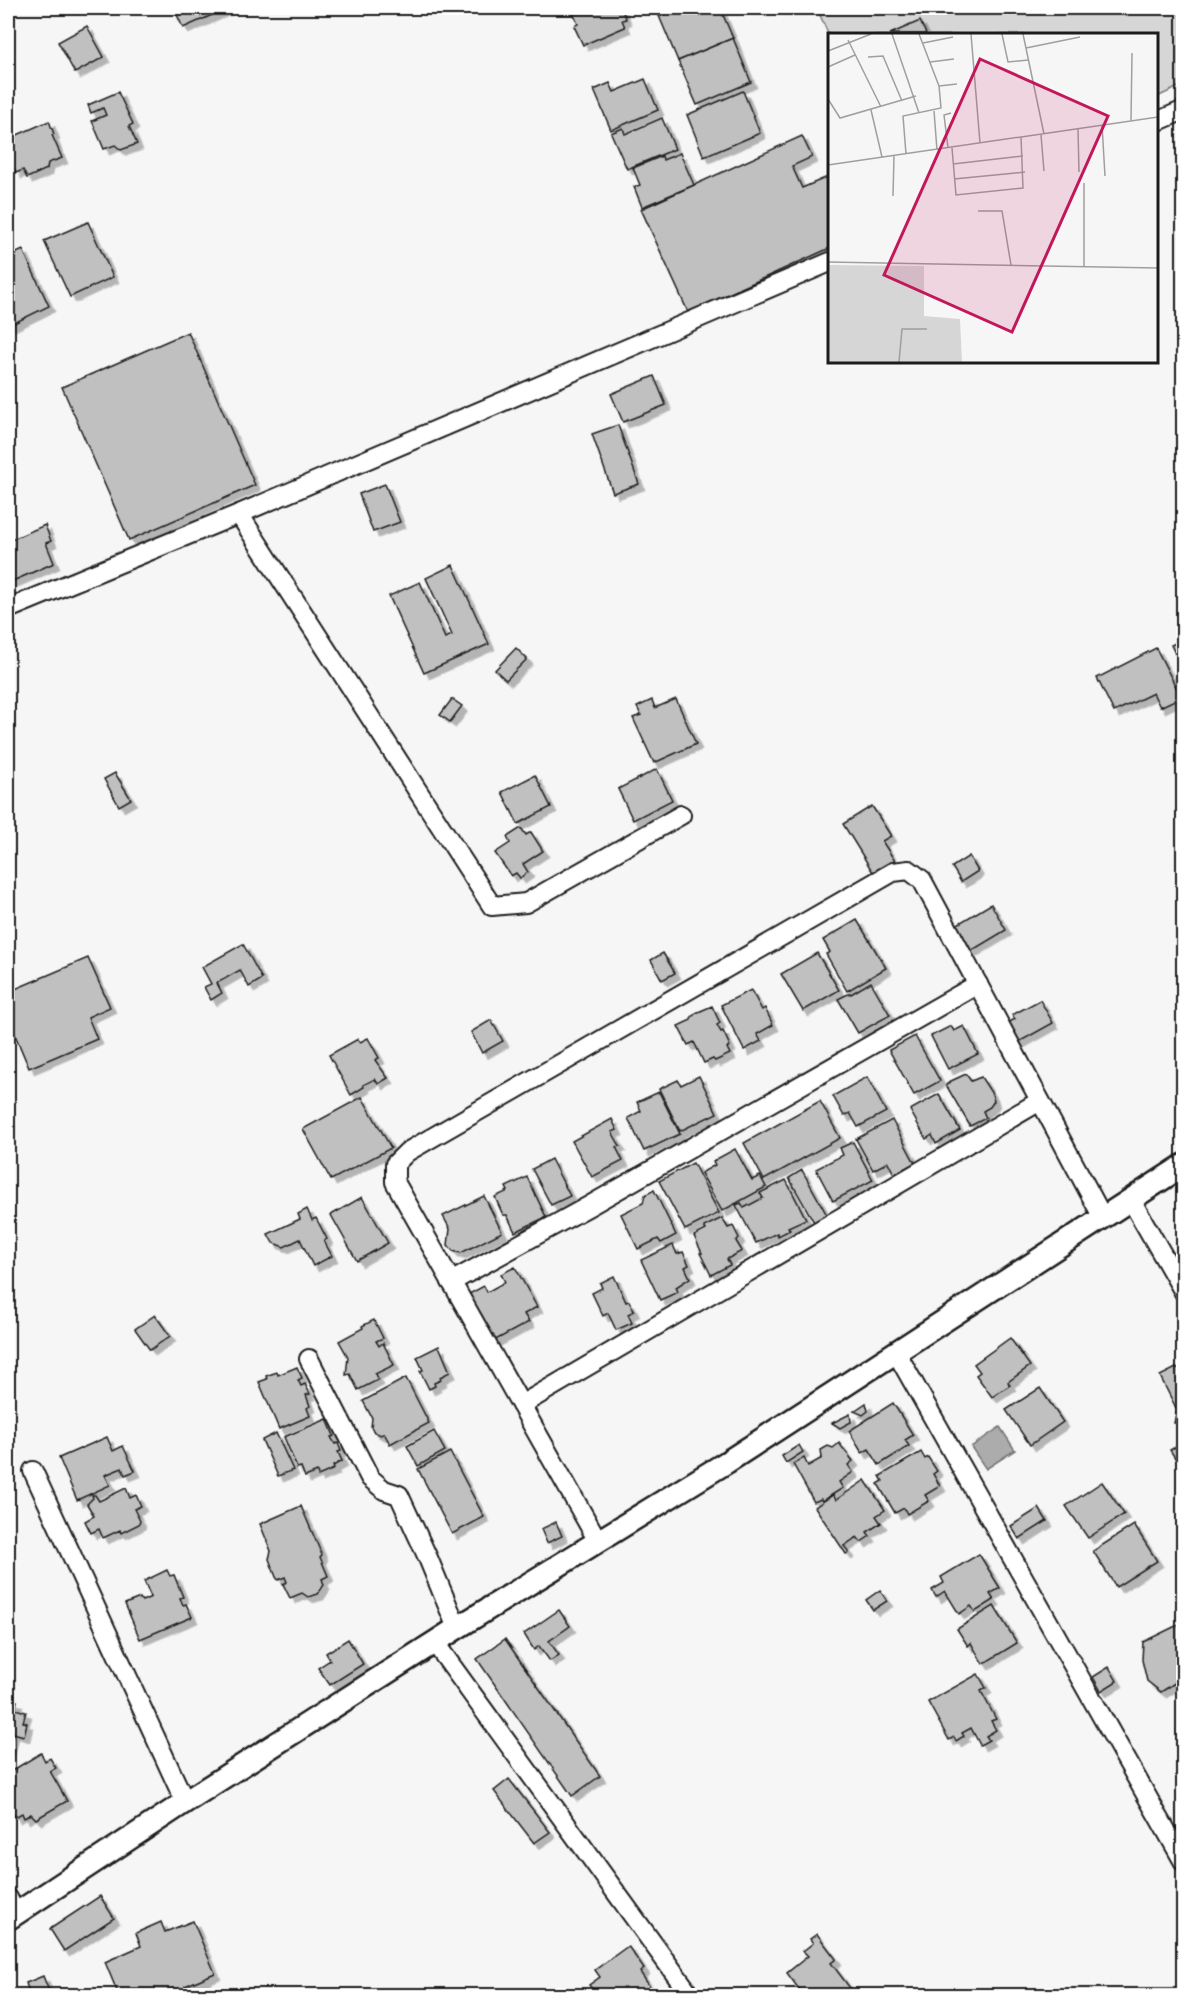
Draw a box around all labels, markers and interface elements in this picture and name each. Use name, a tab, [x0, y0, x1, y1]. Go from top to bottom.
inset map	[828, 33, 1158, 363]

